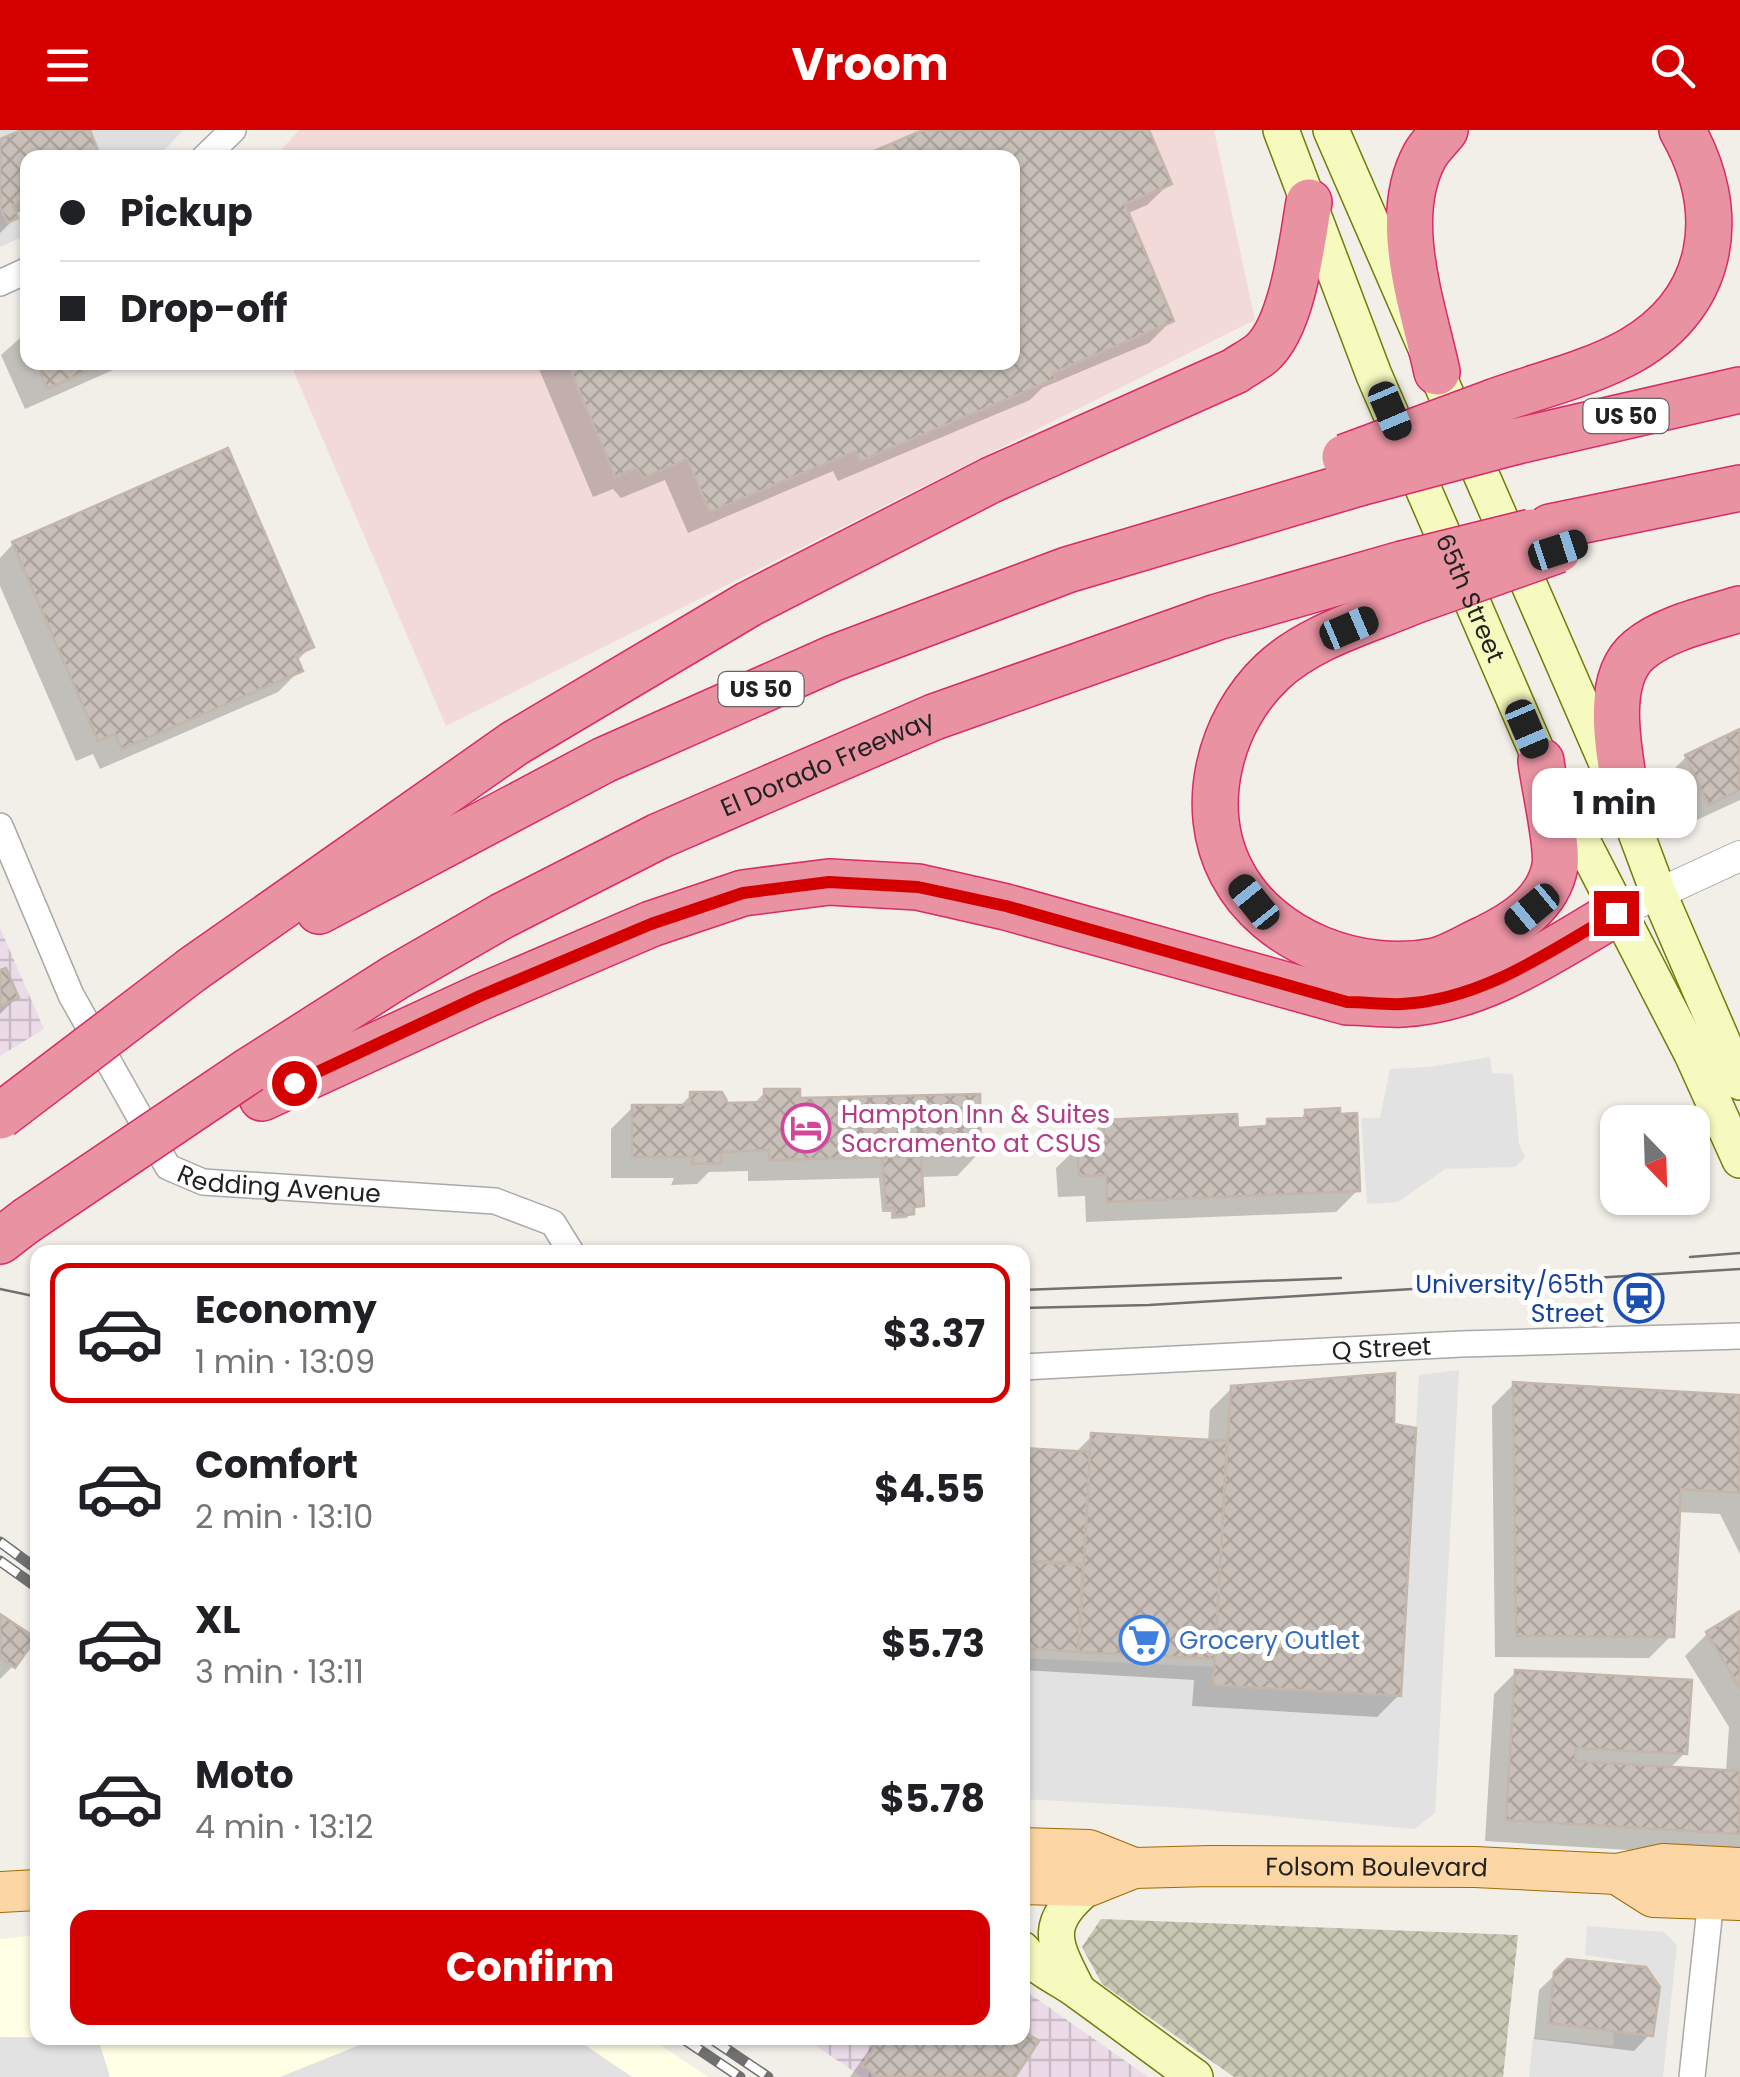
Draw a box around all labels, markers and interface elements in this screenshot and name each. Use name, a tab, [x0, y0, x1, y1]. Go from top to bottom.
text: Vroom	[791, 33, 949, 96]
icon: menu	[40, 38, 95, 93]
icon: search	[1645, 38, 1700, 93]
text: Pickup	[120, 186, 253, 239]
text: Drop-off	[120, 282, 288, 335]
car	[1364, 378, 1416, 444]
road number: US 50	[1584, 399, 1668, 433]
car	[1525, 526, 1591, 574]
street label: 65th Street	[1427, 528, 1514, 668]
car	[1316, 602, 1382, 654]
road number: US 50	[718, 672, 804, 706]
car	[1501, 696, 1553, 762]
street label: El Dorado Freeway	[715, 701, 940, 825]
callout: 1 min	[1534, 768, 1698, 838]
text: 1 min	[1573, 780, 1656, 825]
car	[1223, 869, 1285, 935]
car	[1499, 878, 1565, 940]
route end	[1594, 891, 1639, 936]
route start	[272, 1061, 317, 1106]
place label: Hampton Inn & Suites Sacramento at CSUS	[841, 1097, 1110, 1161]
hotel icon: Hampton Inn & Suites Sacramento at CSUS	[780, 1102, 832, 1154]
north arrow	[1600, 1105, 1710, 1215]
map controls	[1600, 1105, 1710, 1215]
street label: Redding Avenue	[172, 1156, 382, 1211]
place label: University/65th Street	[1415, 1267, 1604, 1331]
station icon: University/65th Street	[1613, 1272, 1665, 1324]
text: Economy	[195, 1283, 377, 1336]
icon: car	[75, 1288, 165, 1378]
text: $3.37	[883, 1307, 985, 1360]
street label: Q Street	[1331, 1328, 1432, 1368]
text: 1 min · 13:09	[195, 1339, 375, 1384]
text: Comfort	[195, 1438, 358, 1491]
icon: car	[75, 1443, 165, 1533]
text: $4.55	[874, 1462, 985, 1515]
text: 2 min · 13:10	[195, 1494, 373, 1539]
text: XL	[195, 1593, 240, 1646]
icon: car	[75, 1598, 165, 1688]
supermarket icon: Grocery Outlet	[1118, 1614, 1170, 1666]
text: $5.73	[881, 1617, 985, 1670]
place label: Grocery Outlet	[1179, 1623, 1360, 1658]
text: 3 min · 13:11	[195, 1649, 364, 1694]
text: Moto	[195, 1748, 294, 1801]
icon: car	[75, 1753, 165, 1843]
text: $5.78	[880, 1772, 985, 1825]
text: 4 min · 13:12	[195, 1804, 373, 1849]
street label: Folsom Boulevard	[1265, 1849, 1489, 1885]
button: Confirm	[70, 1910, 990, 2025]

